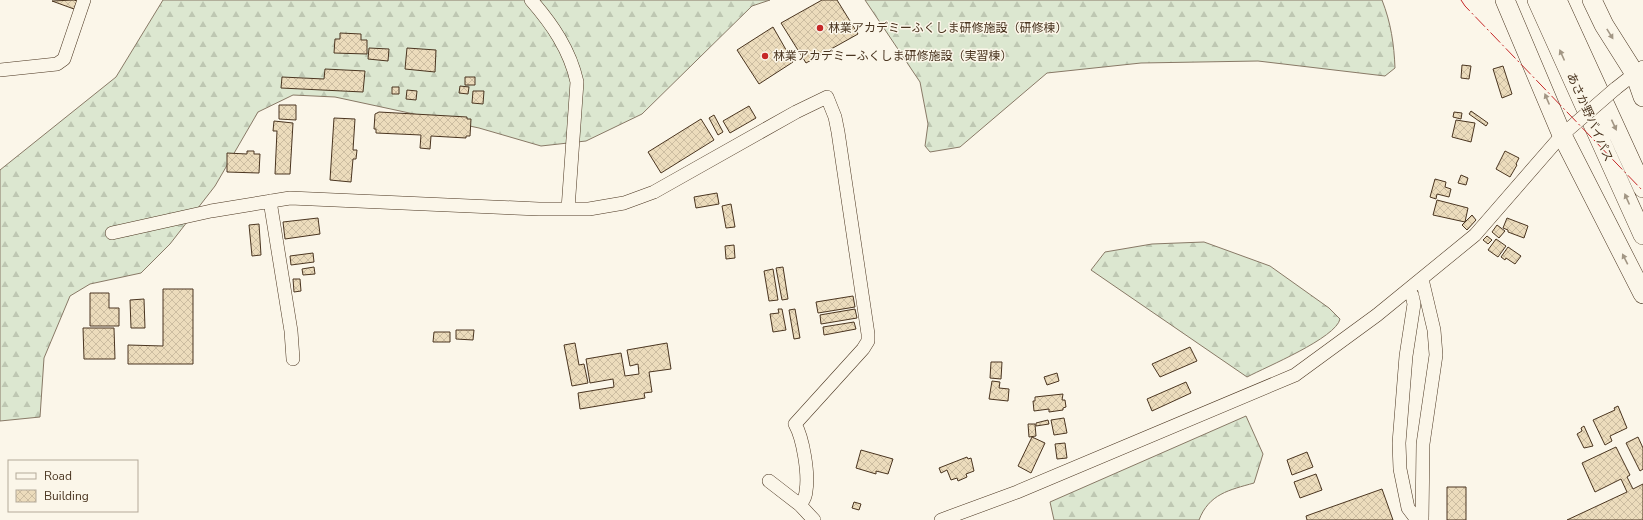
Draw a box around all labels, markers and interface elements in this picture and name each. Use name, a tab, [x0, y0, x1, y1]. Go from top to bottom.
place label: 林業アカデミーふくしま研修施設（研修棟）	[828, 20, 1068, 36]
marker: 林業アカデミーふくしま研修施設（研修棟）	[815, 23, 825, 33]
one-way arrow	[1607, 28, 1614, 40]
place label: 林業アカデミーふくしま研修施設（実習棟）	[773, 48, 1013, 64]
one-way arrow	[1559, 50, 1565, 61]
marker: 林業アカデミーふくしま研修施設（実習棟）	[760, 51, 770, 61]
street label: あさか野バイパス	[1563, 70, 1617, 164]
one-way arrow	[1544, 94, 1550, 105]
one-way arrow	[1611, 119, 1617, 130]
one-way arrow	[1624, 194, 1630, 205]
one-way arrow	[1622, 254, 1628, 265]
legend	[8, 460, 138, 512]
text: Road	[44, 468, 72, 484]
text: Building	[44, 488, 89, 504]

